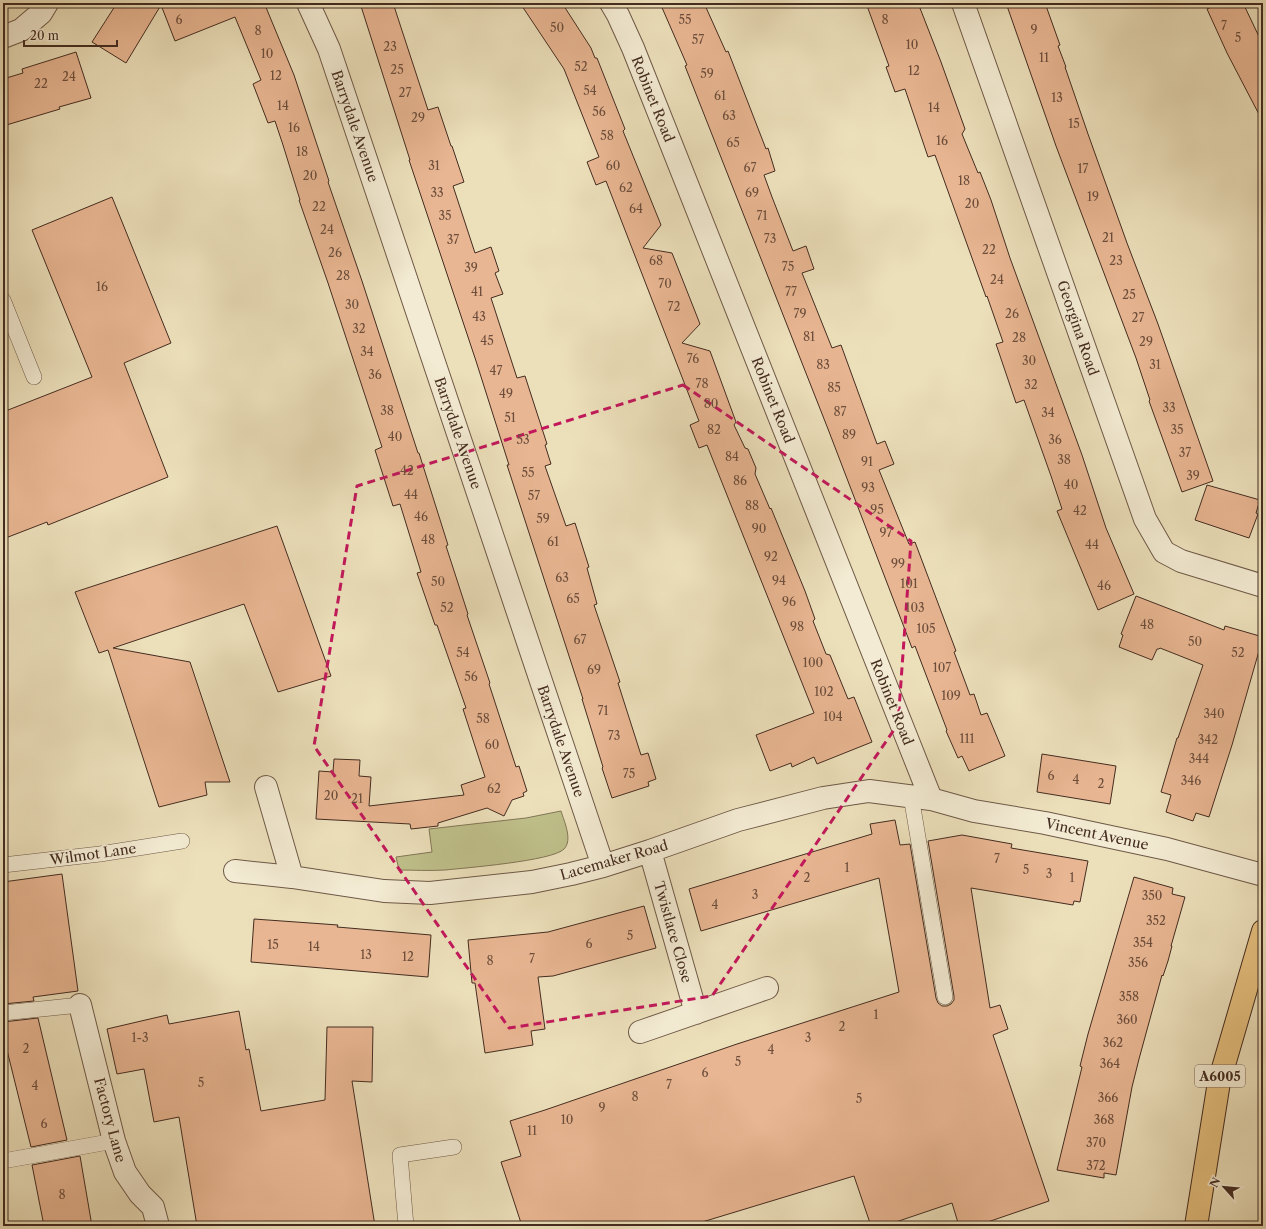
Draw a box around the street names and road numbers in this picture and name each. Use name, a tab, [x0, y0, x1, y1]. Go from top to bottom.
street label: Robinet Road	[628, 53, 679, 145]
street label: Barrydale Avenue	[327, 68, 383, 184]
street label: Georgina Road	[1053, 278, 1103, 378]
street label: Robinet Road	[748, 354, 799, 446]
street label: Barrydale Avenue	[430, 375, 486, 491]
street label: Robinet Road	[867, 656, 918, 748]
street label: Barrydale Avenue	[533, 683, 589, 799]
street label: Vincent Avenue	[1043, 814, 1150, 854]
street label: Lacemaker Road	[558, 836, 671, 884]
street label: Wilmot Lane	[48, 839, 138, 869]
street label: Twistlace Close	[650, 879, 696, 985]
road number: A6005	[1195, 1065, 1245, 1087]
street label: Factory Lane	[90, 1076, 130, 1164]

